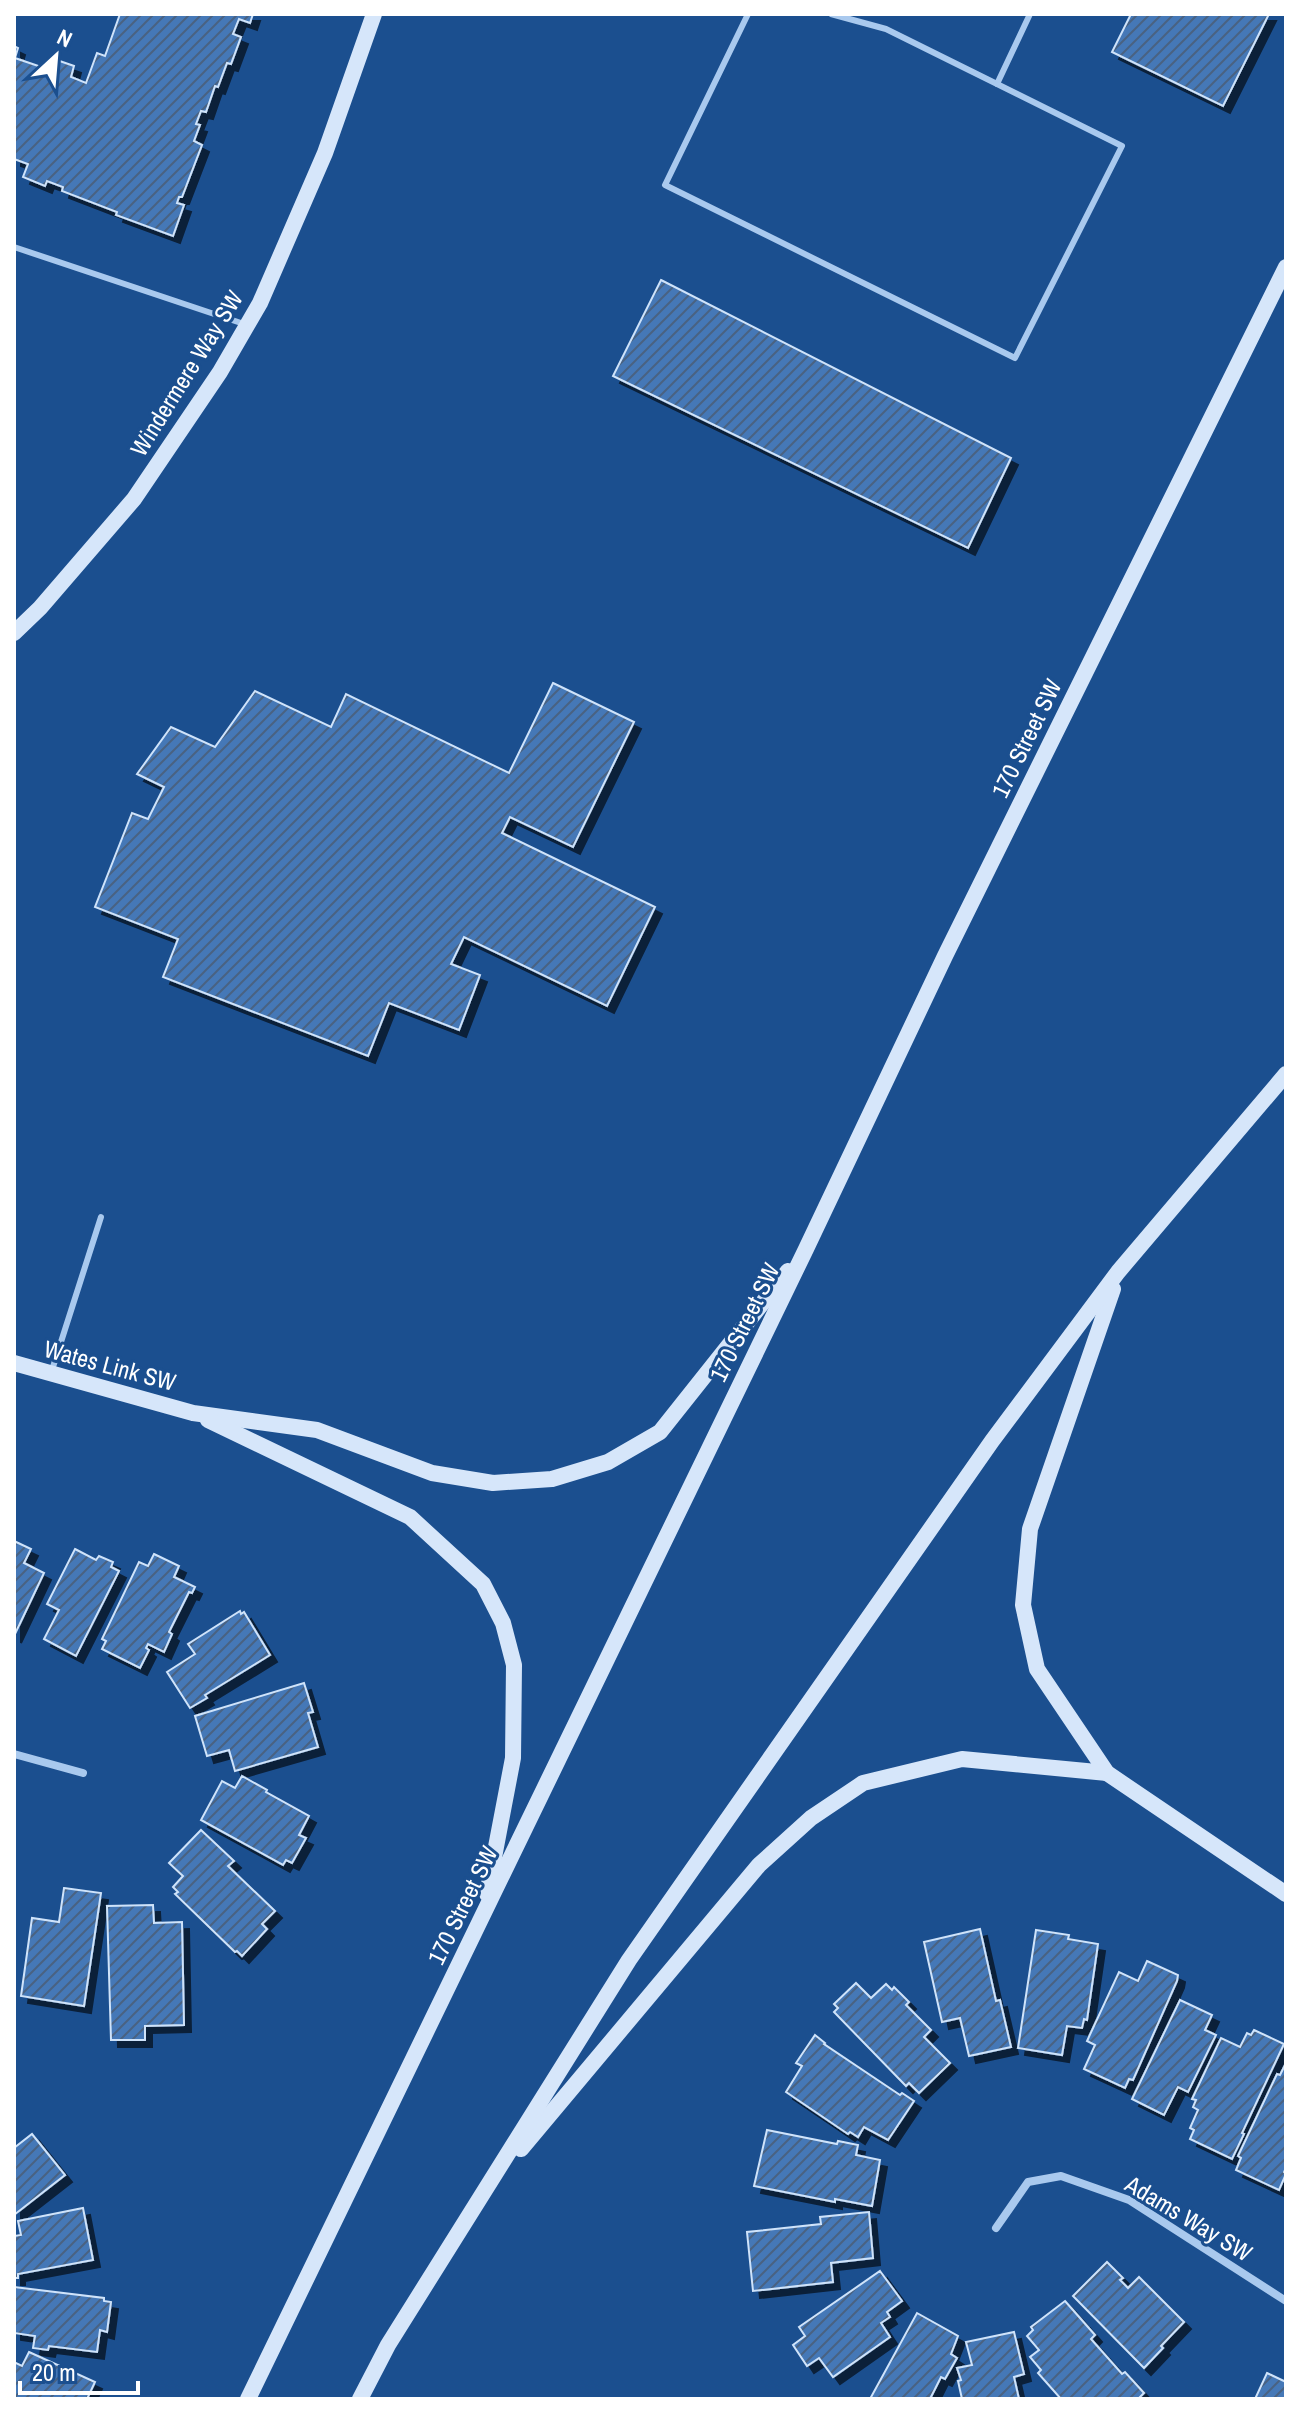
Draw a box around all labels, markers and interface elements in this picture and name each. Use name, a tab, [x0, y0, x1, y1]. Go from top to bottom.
north arrow	[16, 16, 96, 96]
text: N	[52, 22, 77, 54]
street label: Windermere Way SW	[122, 284, 250, 462]
street label: 170 Street SW	[984, 673, 1069, 803]
street label: 170 Street SW	[702, 1257, 787, 1387]
street label: Wates Link SW	[41, 1332, 180, 1398]
street label: 170 Street SW	[420, 1840, 505, 1970]
street label: Adams Way SW	[1119, 2167, 1259, 2269]
scale bar	[20, 2345, 138, 2395]
text: 20 m	[32, 2356, 76, 2388]

